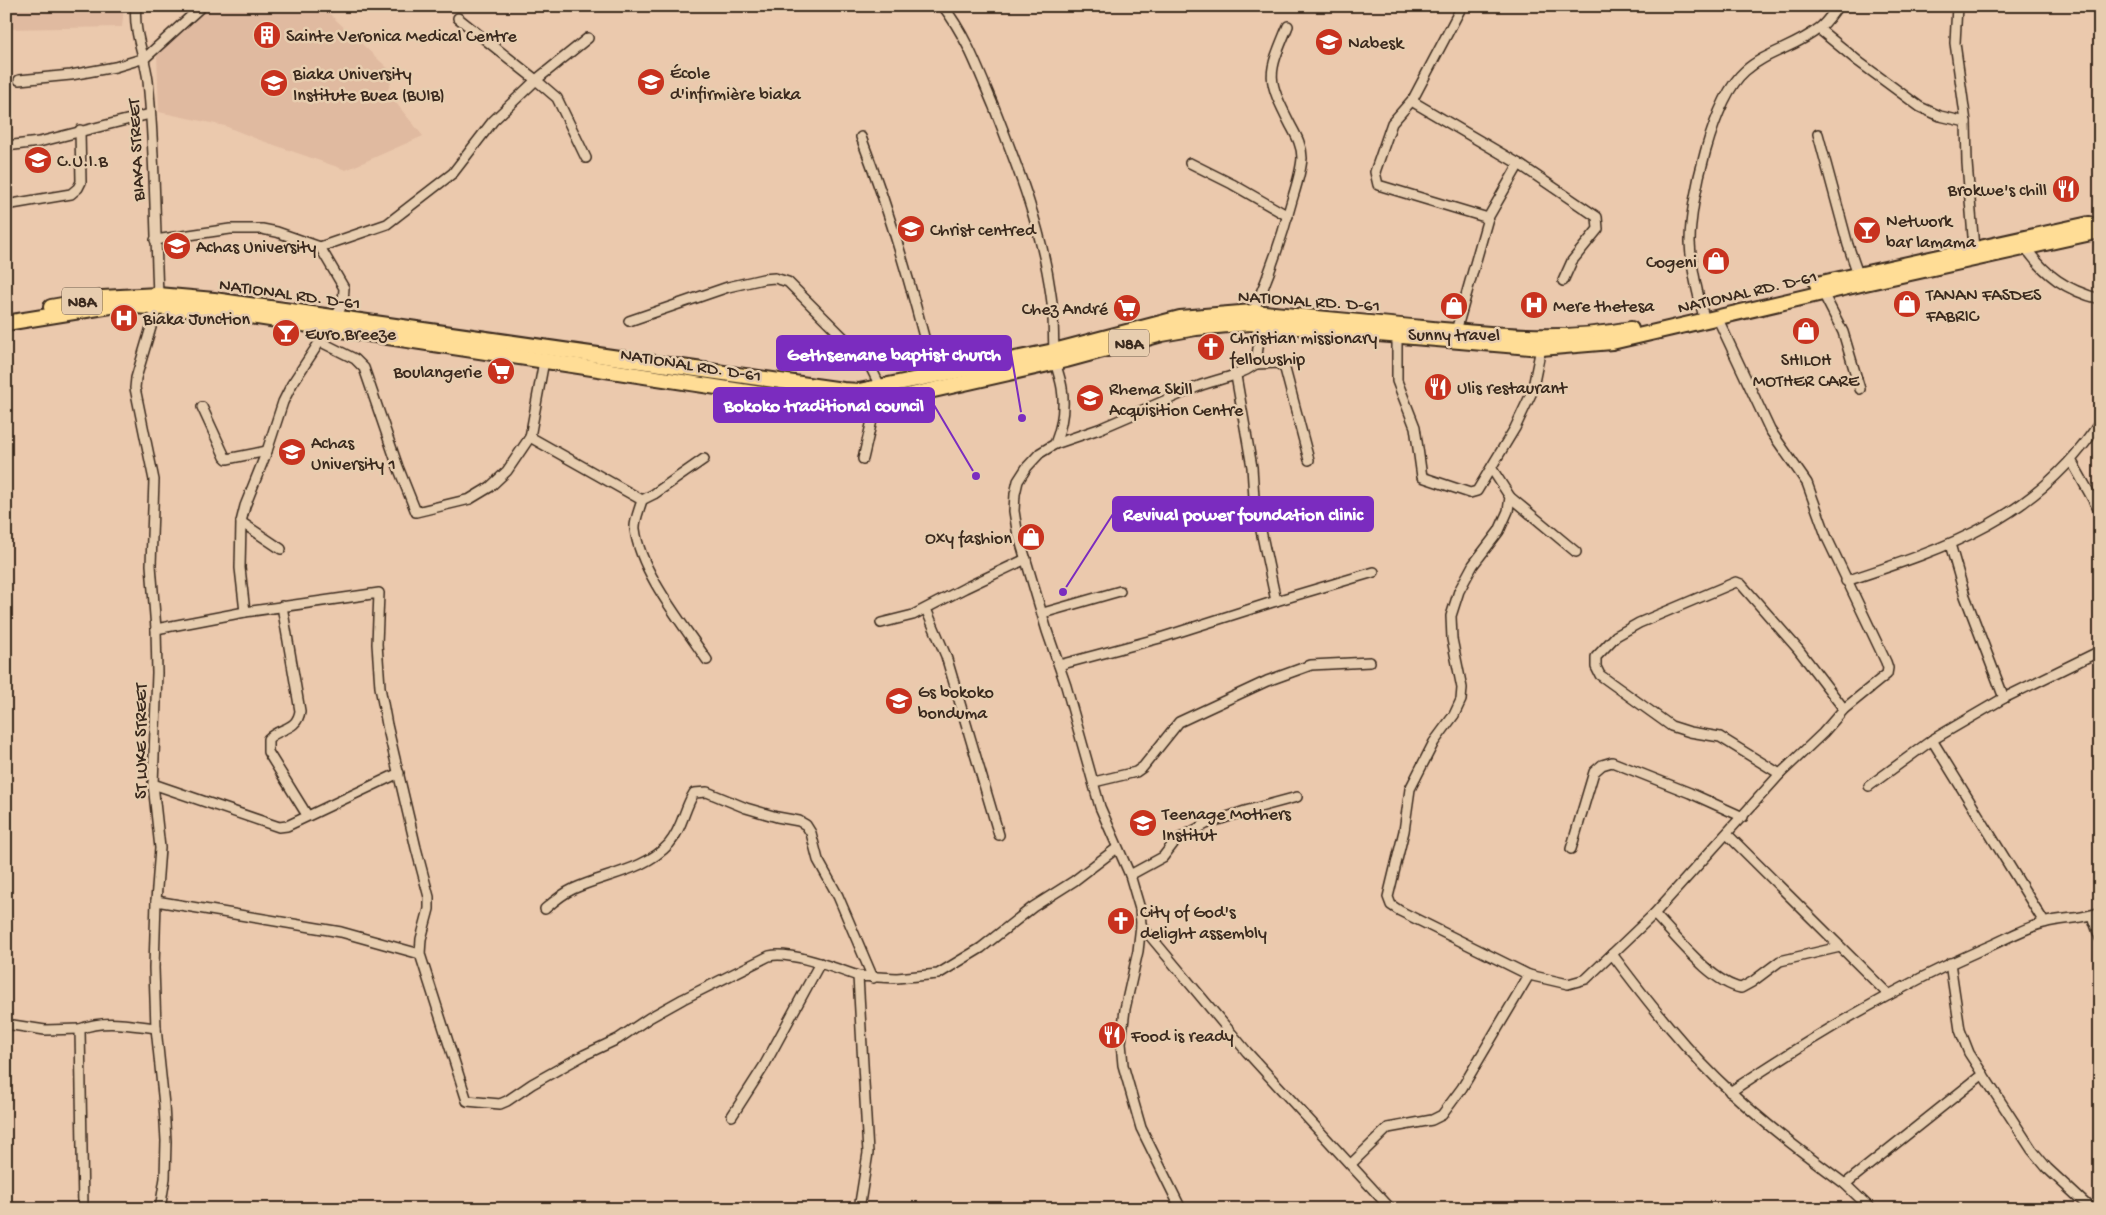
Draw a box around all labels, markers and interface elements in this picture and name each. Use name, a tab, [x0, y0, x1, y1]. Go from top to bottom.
building icon: Sainte Veronica Medical Centre	[252, 20, 282, 50]
place label: Sainte Veronica Medical Centre	[286, 27, 517, 48]
school or university icon: Nabesk	[1314, 27, 1344, 57]
place label: Nabesk	[1348, 34, 1405, 55]
place label: École d'infirmière biaka	[670, 64, 802, 106]
place label: Biaka University Institute Buea (BUIB)	[292, 65, 445, 107]
school or university icon: École d'infirmière biaka	[636, 67, 666, 97]
school or university icon: Biaka University Institute Buea (BUIB)	[259, 68, 289, 98]
street label: BIAKA STREET	[124, 97, 151, 203]
school or university icon: C.U.I.B	[23, 145, 53, 175]
place label: C.U.I.B	[57, 152, 108, 173]
restaurant icon: Brokwe's chill	[2051, 174, 2081, 204]
place label: Brokwe's chill	[1947, 181, 2047, 202]
place label: Network bar lamama	[1886, 212, 1977, 254]
school or university icon: Christ centred	[896, 214, 926, 244]
bar icon: Network bar lamama	[1852, 215, 1882, 245]
place label: Christ centred	[930, 221, 1037, 242]
school or university icon: Achas University	[162, 231, 192, 261]
place label: Achas University	[196, 238, 317, 259]
shop icon: Cogeni	[1701, 246, 1731, 276]
place label: Cogeni	[1646, 253, 1697, 274]
street label: NATIONAL RD. D-61	[1676, 267, 1819, 320]
street label: NATIONAL RD. D-61	[218, 275, 362, 316]
place label: TANAN FASDES FABRIC	[1925, 286, 2042, 328]
street label: NATIONAL RD. D-61	[1237, 287, 1381, 318]
road number: N8A	[62, 288, 102, 314]
shop icon: TANAN FASDES FABRIC	[1892, 289, 1922, 319]
hospital icon: Mere thetesa	[1519, 290, 1549, 320]
shop icon: Sunny travel	[1439, 291, 1469, 321]
supermarket icon: Chez André	[1112, 293, 1142, 323]
place label: Mere thetesa	[1553, 297, 1655, 318]
place label: Chez André	[1022, 300, 1109, 321]
hospital icon: Biaka Junction	[109, 303, 139, 333]
place label: Biaka Junction	[142, 310, 251, 331]
shop icon: SHILOH MOTHER CARE	[1791, 316, 1821, 346]
bar icon: Euro Breeze	[271, 318, 301, 348]
place label: Euro Breeze	[305, 325, 397, 346]
place label: Sunny travel	[1408, 326, 1500, 347]
road number: N8A	[1109, 329, 1149, 356]
place label: Christian missionary fellowship	[1229, 329, 1377, 371]
church icon: Christian missionary fellowship	[1196, 332, 1226, 362]
callout: Gethsemane baptist church	[777, 336, 1011, 370]
street label: NATIONAL RD. D-61	[619, 345, 763, 388]
text: Gethsemane baptist church	[787, 345, 1002, 368]
place label: SHILOH MOTHER CARE	[1753, 351, 1860, 393]
supermarket icon: Boulangerie	[486, 356, 516, 386]
place label: Boulangerie	[392, 363, 483, 384]
restaurant icon: Ulis restaurant	[1423, 372, 1453, 402]
place label: Ulis restaurant	[1457, 379, 1568, 400]
place label: Rhema Skill Acquisition Centre	[1109, 380, 1244, 422]
school or university icon: Rhema Skill Acquisition Centre	[1075, 383, 1105, 413]
callout: Bokoko traditional council	[714, 388, 934, 422]
text: Bokoko traditional council	[723, 396, 924, 419]
place label: Achas University 1	[311, 434, 396, 476]
school or university icon: Achas University 1	[277, 437, 307, 467]
callout: Revival power foundation clinic	[1113, 497, 1373, 531]
text: Revival power foundation clinic	[1122, 505, 1364, 528]
shop icon: Oxy fashion	[1016, 522, 1046, 552]
place label: Oxy fashion	[925, 529, 1012, 550]
street label: ST LUKE STREET	[132, 682, 153, 799]
place label: Gs bokoko bonduma	[918, 683, 994, 725]
school or university icon: Gs bokoko bonduma	[884, 686, 914, 716]
place label: Teenage Mothers Institut	[1161, 805, 1292, 847]
school or university icon: Teenage Mothers Institut	[1128, 808, 1158, 838]
place label: City of God's delight assembly	[1140, 903, 1267, 945]
church icon: City of God's delight assembly	[1106, 906, 1136, 936]
restaurant icon: Food is ready	[1097, 1020, 1127, 1050]
place label: Food is ready	[1130, 1027, 1234, 1048]

